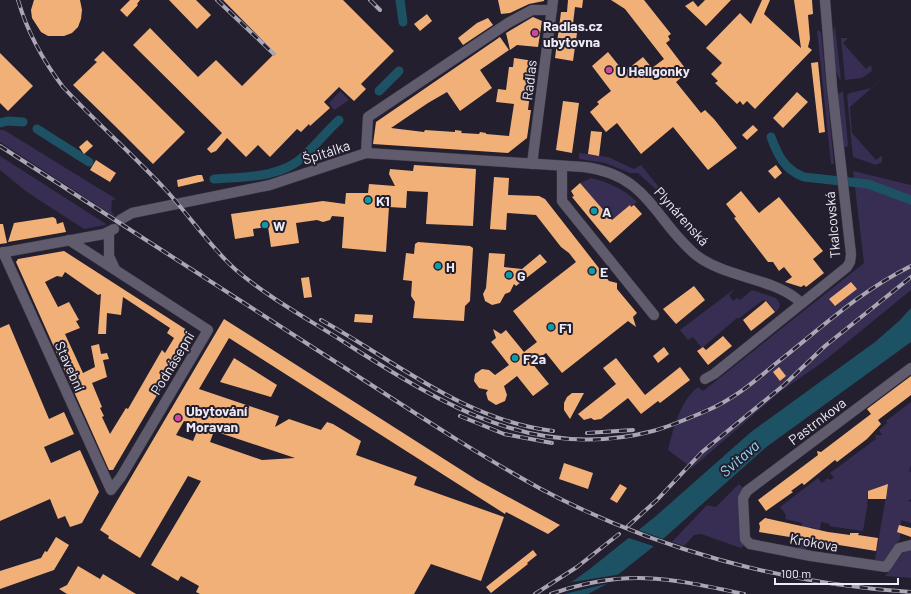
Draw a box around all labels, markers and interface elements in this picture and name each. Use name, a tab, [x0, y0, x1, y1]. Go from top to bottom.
place label: Radlas.cz ubytovna	[543, 17, 603, 50]
marker: Radlas.cz ubytovna	[530, 28, 540, 38]
street label: Radlas	[518, 59, 540, 101]
place label: U Heligonky	[617, 62, 690, 79]
marker: U Heligonky	[604, 65, 614, 75]
street label: Špitálka	[300, 136, 352, 168]
street label: Plynárenská	[651, 183, 713, 249]
street label: Tkalcovská	[821, 191, 843, 259]
place label: K1	[376, 192, 390, 209]
marker: K1	[363, 195, 373, 205]
place label: A	[602, 203, 612, 220]
marker: A	[589, 206, 599, 216]
place label: W	[273, 217, 285, 234]
marker: W	[260, 220, 270, 230]
place label: H	[446, 258, 455, 275]
marker: H	[433, 261, 443, 271]
place label: E	[600, 263, 608, 280]
marker: E	[587, 266, 597, 276]
place label: G	[517, 267, 526, 284]
marker: G	[504, 270, 514, 280]
place label: F1	[559, 319, 572, 336]
marker: F1	[546, 322, 556, 332]
street label: Podnásepní	[147, 328, 197, 398]
street label: Stavební	[52, 339, 88, 393]
place label: F2a	[523, 350, 546, 367]
marker: F2a	[510, 353, 520, 363]
street label: Pastrnkova	[785, 394, 849, 448]
place label: Ubytování Moravan	[186, 402, 248, 435]
marker: Ubytování Moravan	[173, 413, 183, 423]
water label: Svitava	[715, 436, 763, 480]
street label: Krokova	[788, 529, 840, 555]
scale bar	[775, 560, 898, 586]
text: 100 m	[781, 566, 811, 580]

